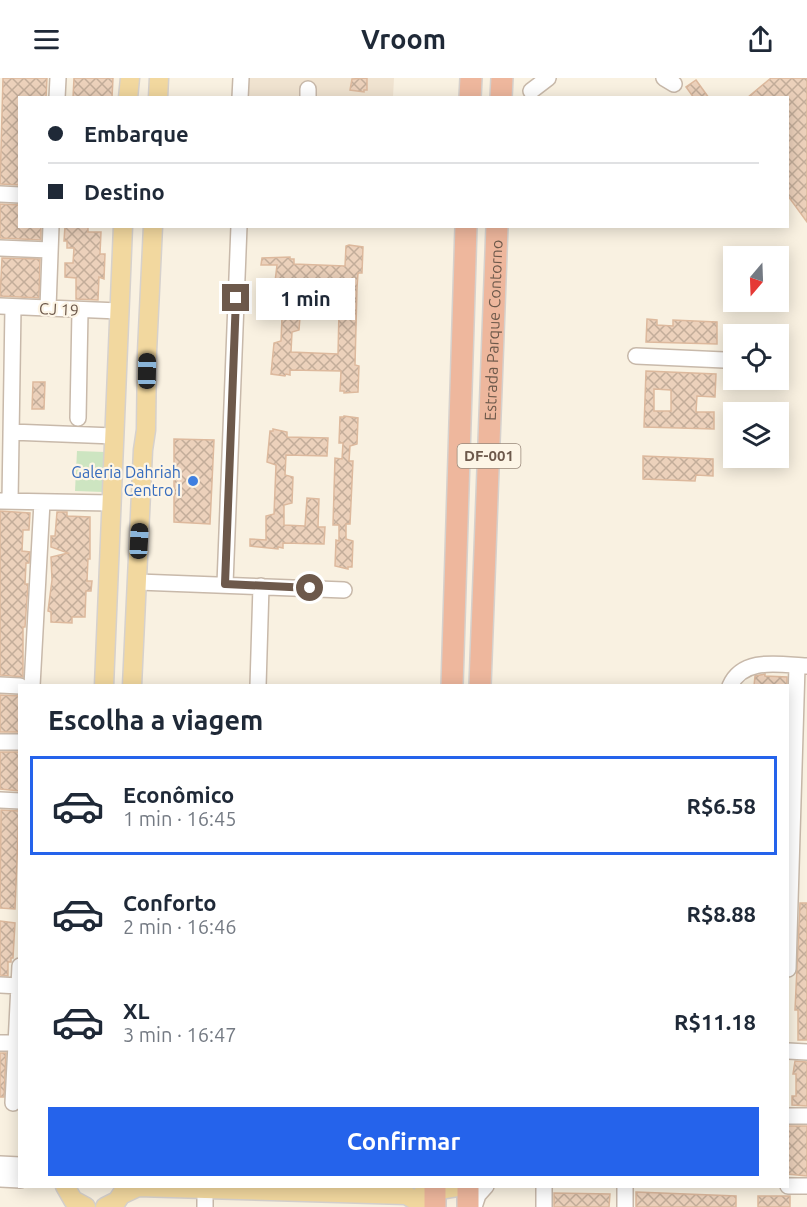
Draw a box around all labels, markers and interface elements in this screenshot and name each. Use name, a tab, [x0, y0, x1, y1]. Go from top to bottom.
icon: menu	[30, 23, 63, 56]
icon: share	[744, 23, 777, 56]
text: Vroom	[361, 24, 446, 54]
text: Embarque	[84, 121, 189, 146]
text: Destino	[84, 179, 165, 204]
street label: Estrada Parque Contorno	[481, 239, 505, 421]
north arrow	[723, 246, 789, 312]
map controls	[723, 246, 789, 468]
callout: 1 min	[257, 277, 356, 319]
route end	[222, 284, 249, 311]
text: 1 min	[280, 287, 331, 310]
street label: CJ 19	[39, 299, 79, 319]
button: locate	[723, 324, 789, 390]
car	[138, 353, 156, 389]
button: layers	[723, 402, 789, 468]
road number: DF-001	[458, 444, 520, 468]
place label: Galeria Dahriah Centro I	[71, 463, 181, 499]
marker: Galeria Dahriah Centro I	[186, 474, 200, 488]
car	[129, 523, 149, 559]
route start	[296, 574, 323, 601]
text: Escolha a viagem	[48, 705, 263, 735]
icon: car	[51, 779, 105, 833]
text: Econômico	[123, 782, 234, 807]
text: R$6.58	[687, 793, 756, 818]
text: 1 min · 16:45	[123, 807, 237, 830]
icon: car	[51, 887, 105, 941]
text: Conforto	[123, 890, 217, 915]
text: R$8.88	[687, 901, 756, 926]
text: 2 min · 16:46	[123, 915, 237, 938]
icon: car	[51, 995, 105, 1049]
text: XL	[123, 998, 150, 1023]
text: R$11.18	[674, 1009, 756, 1034]
text: 3 min · 16:47	[123, 1023, 237, 1046]
button: Confirmar	[48, 1107, 759, 1176]

